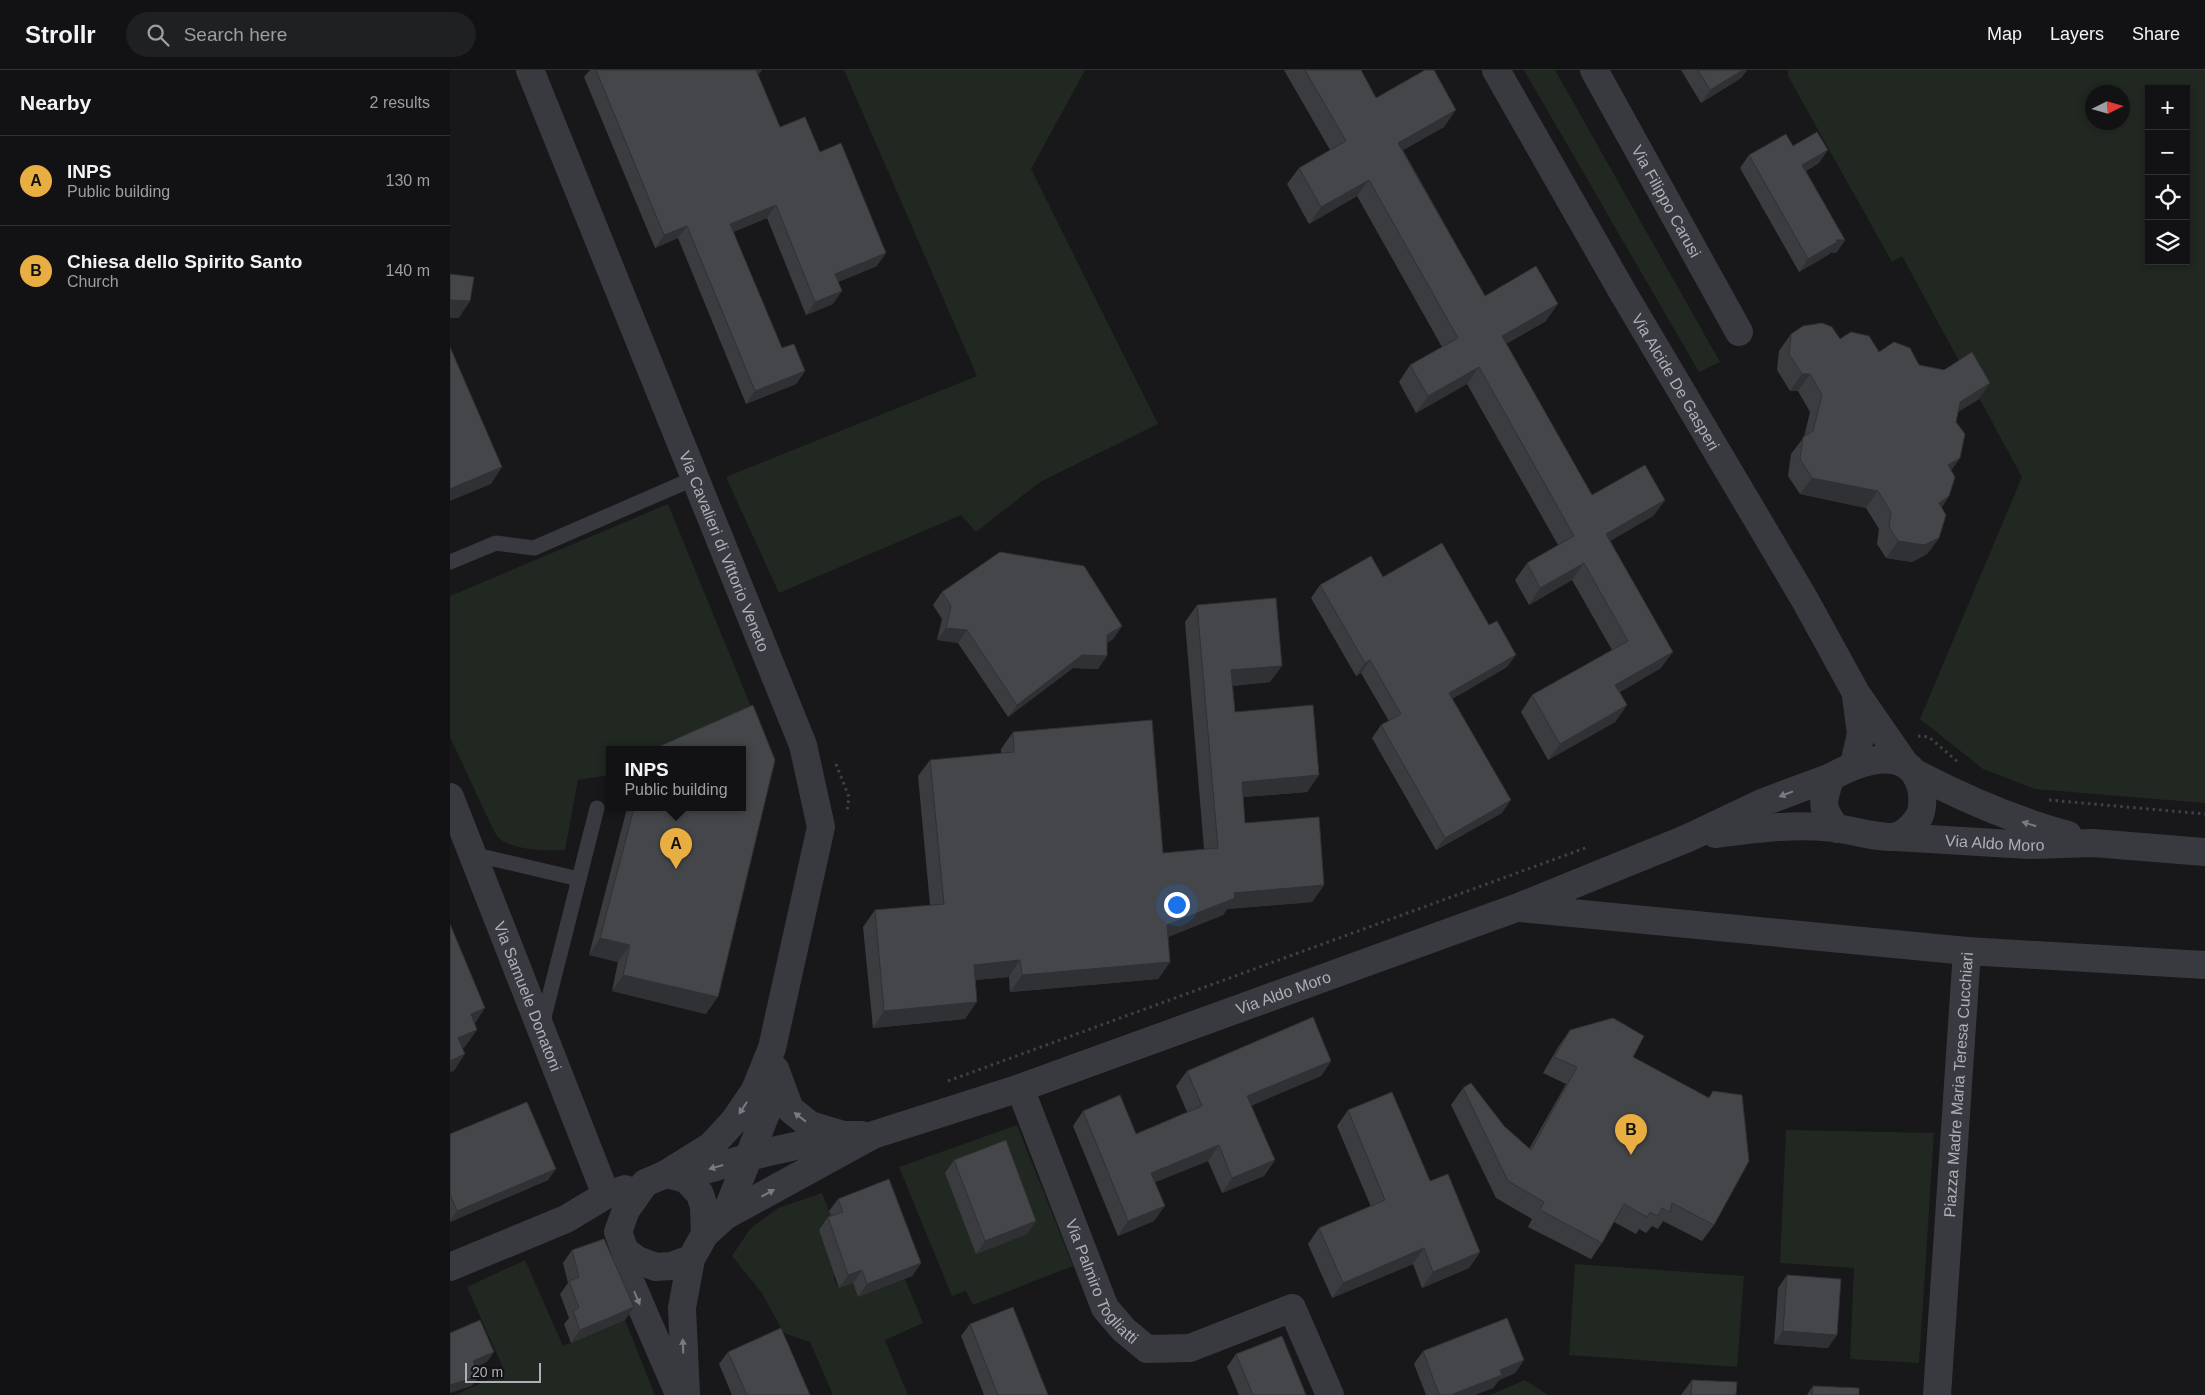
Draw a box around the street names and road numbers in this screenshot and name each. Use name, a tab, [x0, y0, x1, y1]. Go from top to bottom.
street label: Via Filippo Carusi	[1628, 143, 1704, 260]
street label: Via Alcide De Gasperi	[1628, 311, 1722, 453]
street label: Via Cavalieri di Vittorio Veneto	[676, 449, 772, 654]
street label: Via Aldo Moro	[1945, 832, 2045, 854]
street label: Via Samuele Donatoni	[491, 919, 565, 1074]
street label: Piazza Madre Maria Teresa Cucchiari	[1941, 952, 1976, 1218]
street label: Via Aldo Moro	[1234, 968, 1333, 1018]
street label: Via Palmiro Togliatti	[1062, 1217, 1142, 1347]

